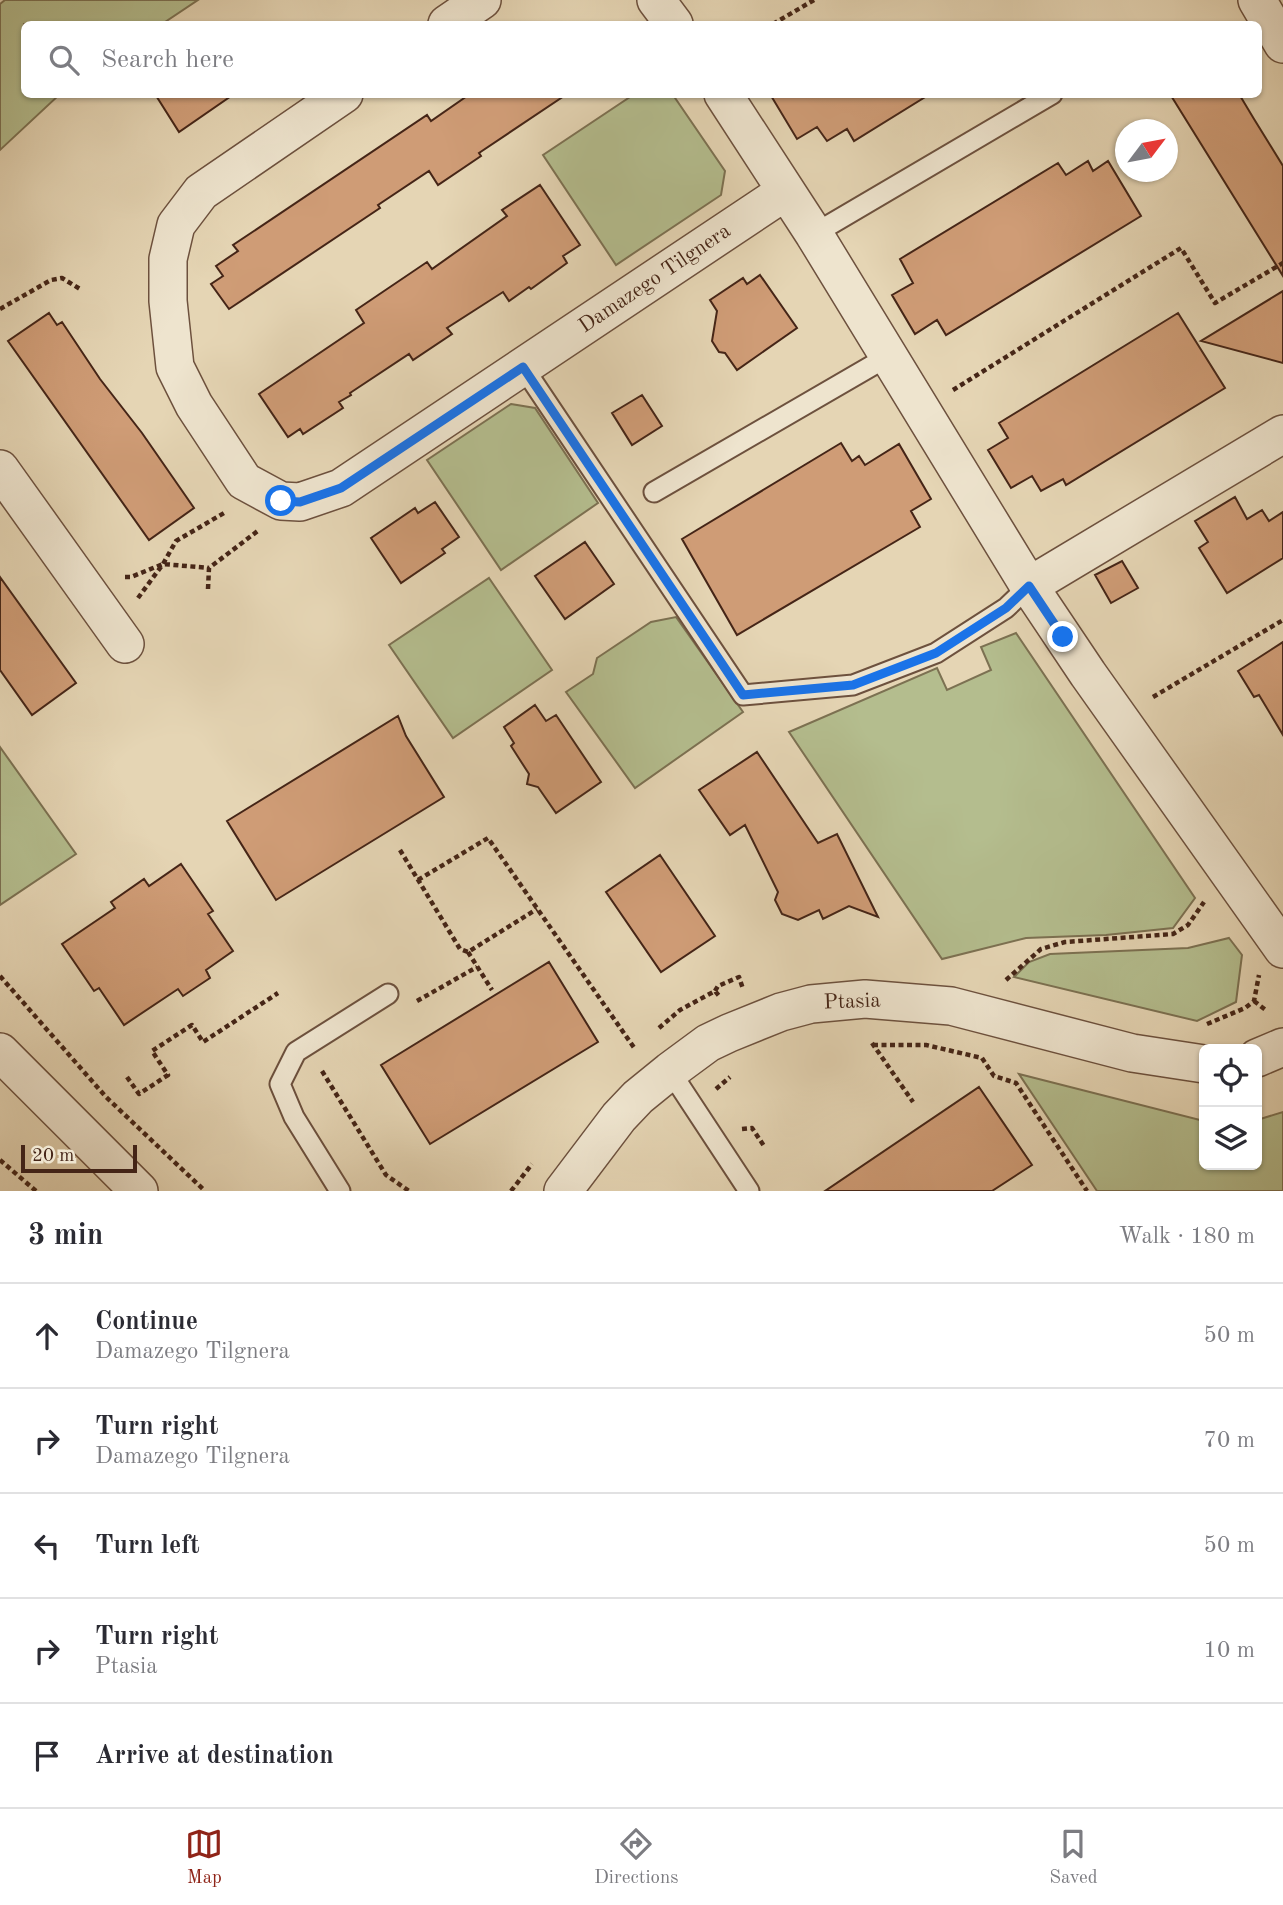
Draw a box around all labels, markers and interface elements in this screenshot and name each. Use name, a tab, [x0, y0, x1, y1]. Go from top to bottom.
search box	[21, 21, 1262, 98]
icon: search	[45, 41, 83, 79]
text: Search here	[101, 47, 234, 73]
north arrow	[1115, 119, 1178, 182]
street label: Damazego Tilgnera	[575, 221, 735, 337]
route start	[265, 485, 296, 516]
route end	[1047, 621, 1078, 652]
street label: Ptasia	[823, 991, 881, 1013]
map controls	[1199, 1044, 1262, 1170]
button: locate	[1199, 1044, 1262, 1107]
button: layers	[1199, 1107, 1262, 1170]
scale bar	[21, 1142, 136, 1174]
text: 20 m	[32, 1147, 74, 1166]
text: 3 min	[28, 1221, 103, 1251]
text: Walk · 180 m	[1119, 1225, 1255, 1248]
text: Continue	[95, 1309, 198, 1335]
icon: ahead	[28, 1317, 66, 1355]
text: 50 m	[1204, 1324, 1255, 1347]
text: Damazego Tilgnera	[95, 1340, 290, 1363]
text: Turn right	[95, 1414, 218, 1440]
icon: right	[28, 1422, 66, 1460]
text: 70 m	[1204, 1429, 1255, 1452]
text: Damazego Tilgnera	[95, 1445, 290, 1468]
icon: left	[28, 1527, 66, 1565]
text: Turn left	[95, 1533, 200, 1559]
text: 50 m	[1204, 1534, 1255, 1557]
text: Turn right	[95, 1624, 218, 1650]
icon: right	[28, 1632, 66, 1670]
text: 10 m	[1204, 1639, 1255, 1662]
text: Ptasia	[95, 1655, 158, 1678]
icon: arrive	[28, 1737, 66, 1775]
text: Arrive at destination	[95, 1743, 334, 1769]
tab: Map	[185, 1825, 223, 1890]
tab: Directions	[594, 1825, 679, 1890]
tab: Saved	[1049, 1825, 1098, 1890]

